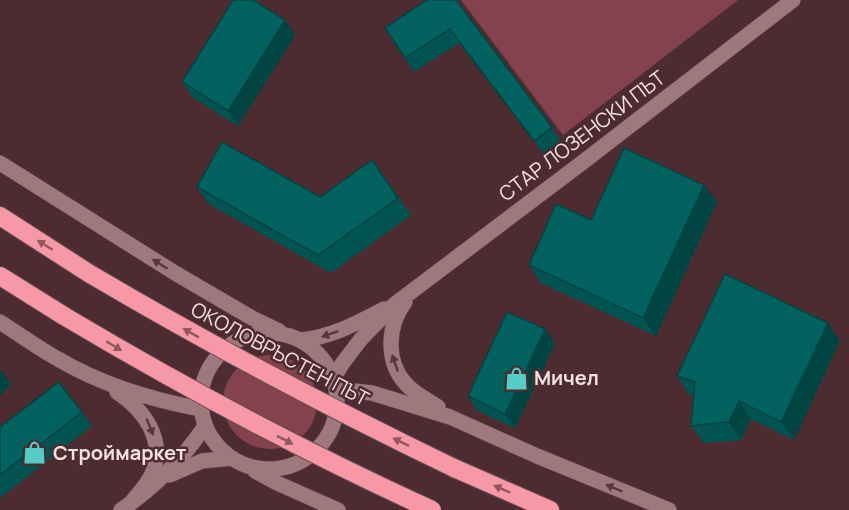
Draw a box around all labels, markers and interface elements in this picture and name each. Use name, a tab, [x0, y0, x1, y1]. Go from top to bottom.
street label: СТАР ЛОЗЕНСКИ ПЪТ	[493, 64, 670, 207]
one-way arrow	[37, 240, 53, 251]
one-way arrow	[152, 258, 168, 269]
street label: ОКОЛОВРЪСТЕН ПЪТ	[186, 295, 374, 412]
one-way arrow	[182, 328, 199, 338]
one-way arrow	[321, 330, 339, 340]
one-way arrow	[106, 340, 122, 351]
one-way arrow	[389, 354, 399, 372]
place label: Мичел	[534, 364, 599, 391]
shop icon: Мичел	[503, 365, 529, 391]
one-way arrow	[145, 419, 155, 437]
one-way arrow	[276, 436, 293, 445]
one-way arrow	[392, 438, 410, 448]
place label: Строймаркет	[53, 439, 187, 466]
shop icon: Строймаркет	[22, 440, 48, 466]
one-way arrow	[605, 483, 623, 493]
one-way arrow	[493, 485, 510, 494]

